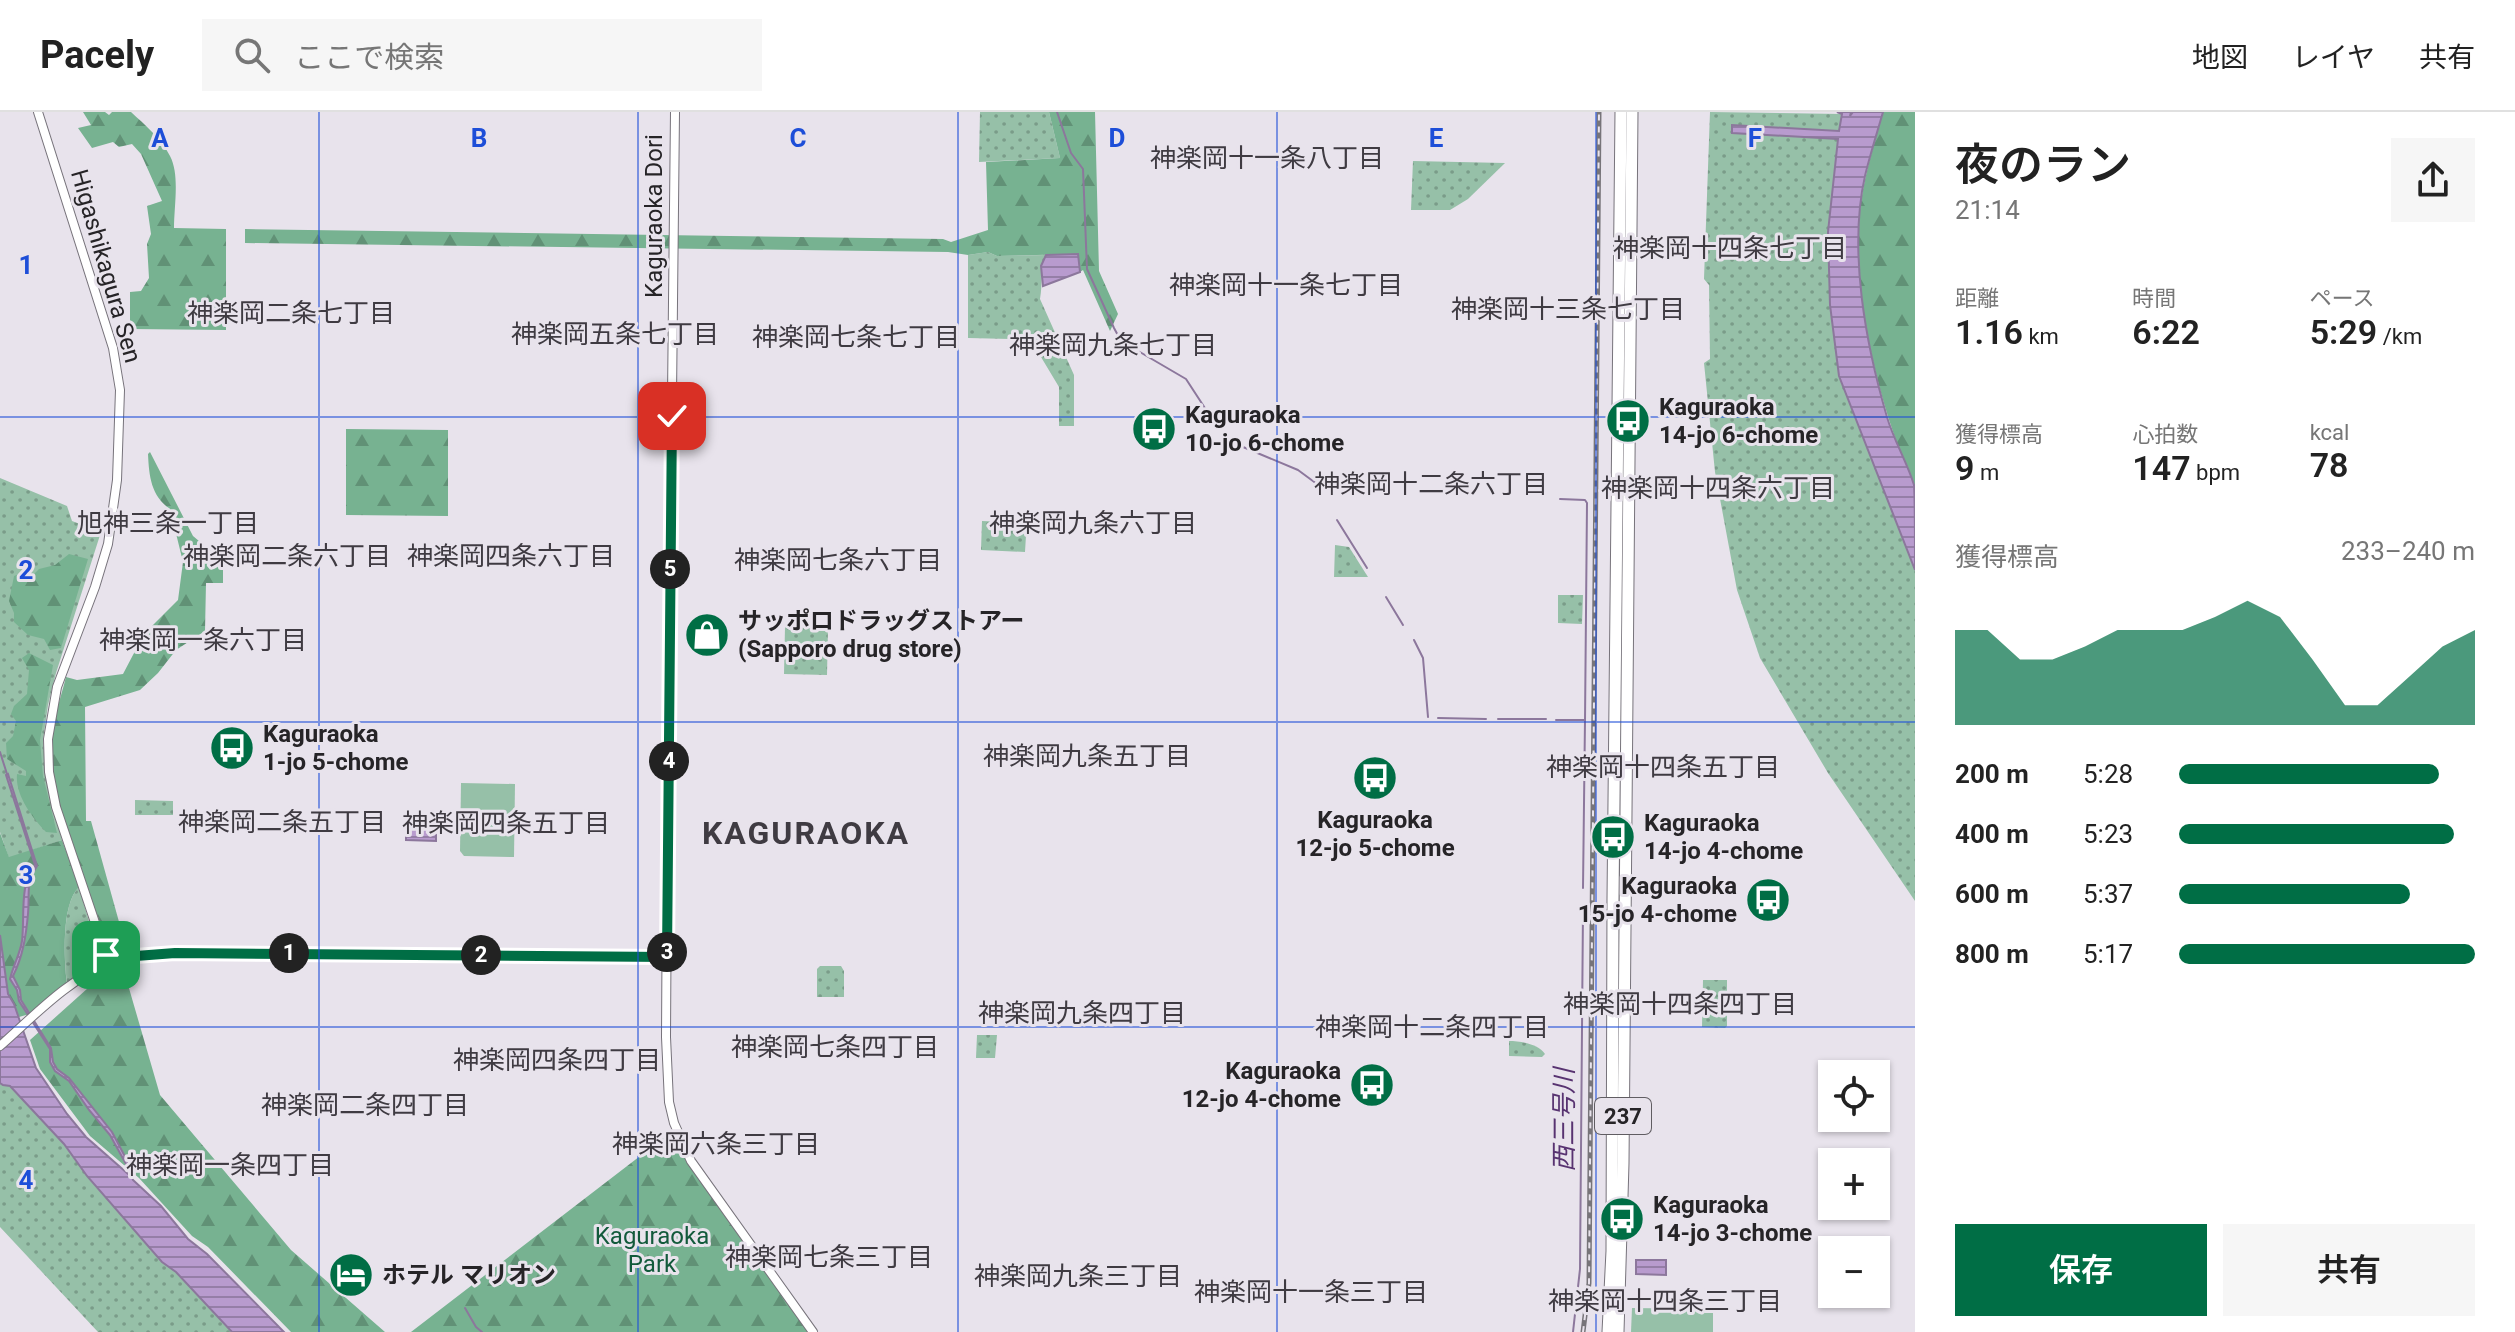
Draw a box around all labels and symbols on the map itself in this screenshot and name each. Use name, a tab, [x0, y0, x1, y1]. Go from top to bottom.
text: A	[151, 123, 169, 153]
text: B	[471, 123, 487, 153]
text: C	[789, 123, 807, 153]
text: D	[1109, 123, 1125, 153]
text: E	[1429, 123, 1444, 153]
text: F	[1748, 123, 1762, 153]
street label: Kaguraoka Dori	[640, 134, 668, 298]
district label: 神楽岡十一条八丁目	[1150, 143, 1384, 173]
street label: Higashikagura Sen	[65, 166, 147, 366]
district label: 神楽岡十四条七丁目	[1613, 233, 1847, 263]
text: 1	[19, 250, 33, 280]
district label: 神楽岡十一条七丁目	[1169, 270, 1403, 300]
district label: 神楽岡十三条七丁目	[1451, 294, 1685, 324]
district label: 神楽岡二条七丁目	[187, 298, 395, 328]
district label: 神楽岡五条七丁目	[511, 319, 719, 349]
district label: 神楽岡七条七丁目	[752, 322, 960, 352]
district label: 神楽岡九条七丁目	[1009, 330, 1217, 360]
pin	[638, 382, 706, 450]
place label: Kaguraoka 14-jo 6-chome	[1659, 393, 1818, 449]
bus stop icon: Kaguraoka 14-jo 6-chome	[1604, 397, 1652, 445]
place label: Kaguraoka 10-jo 6-chome	[1185, 401, 1344, 457]
bus stop icon: Kaguraoka 10-jo 6-chome	[1130, 405, 1178, 453]
district label: 神楽岡十二条六丁目	[1314, 469, 1548, 499]
district label: 神楽岡十四条六丁目	[1601, 473, 1835, 503]
district label: 旭神三条一丁目	[77, 508, 259, 538]
district label: 神楽岡九条六丁目	[989, 508, 1197, 538]
district label: 神楽岡二条六丁目	[183, 541, 391, 571]
district label: 神楽岡四条六丁目	[407, 541, 615, 571]
district label: 神楽岡七条六丁目	[734, 545, 942, 575]
pin: 5	[650, 549, 690, 589]
text: 2	[19, 555, 33, 585]
place label: サッポロドラッグストアー (Sapporo drug store)	[738, 607, 1025, 663]
shop icon: サッポロドラッグストアー (Sapporo drug store)	[683, 611, 731, 659]
district label: 神楽岡一条六丁目	[99, 625, 307, 655]
place label: Kaguraoka 1-jo 5-chome	[263, 720, 408, 776]
bus stop icon: Kaguraoka 1-jo 5-chome	[208, 724, 256, 772]
pin: 4	[649, 741, 689, 781]
district label: 神楽岡九条五丁目	[983, 741, 1191, 771]
district label: 神楽岡十四条五丁目	[1546, 752, 1780, 782]
bus stop icon: Kaguraoka 12-jo 5-chome	[1351, 754, 1399, 802]
place label: Kaguraoka 12-jo 5-chome	[1295, 806, 1455, 862]
district label: 神楽岡二条五丁目	[178, 807, 386, 837]
district label: 神楽岡四条五丁目	[402, 808, 610, 838]
place label: Kaguraoka 14-jo 4-chome	[1644, 809, 1803, 865]
bus stop icon: Kaguraoka 14-jo 4-chome	[1589, 813, 1637, 861]
district label: KAGURAOKA	[702, 814, 910, 852]
text: 3	[19, 860, 33, 890]
place label: Kaguraoka 15-jo 4-chome	[1578, 872, 1737, 928]
bus stop icon: Kaguraoka 15-jo 4-chome	[1744, 876, 1792, 924]
pin	[72, 921, 140, 989]
pin: 3	[647, 932, 687, 972]
pin: 1	[269, 933, 309, 973]
pin: 2	[461, 935, 501, 975]
district label: 神楽岡十四条四丁目	[1563, 989, 1797, 1019]
district label: 神楽岡九条四丁目	[978, 998, 1186, 1028]
district label: 神楽岡十二条四丁目	[1315, 1012, 1549, 1042]
district label: 神楽岡七条四丁目	[731, 1032, 939, 1062]
district label: 神楽岡四条四丁目	[453, 1045, 661, 1075]
place label: Kaguraoka 12-jo 4-chome	[1182, 1057, 1341, 1113]
bus stop icon: Kaguraoka 12-jo 4-chome	[1348, 1061, 1396, 1109]
water label: 西三号川	[1549, 1065, 1579, 1172]
district label: 神楽岡二条四丁目	[261, 1090, 469, 1120]
road number: 237	[1595, 1098, 1651, 1134]
district label: 神楽岡六条三丁目	[612, 1129, 820, 1159]
district label: 神楽岡一条四丁目	[126, 1150, 334, 1180]
text: 4	[19, 1165, 34, 1195]
place label: Kaguraoka 14-jo 3-chome	[1653, 1191, 1812, 1247]
bus stop icon: Kaguraoka 14-jo 3-chome	[1598, 1195, 1646, 1243]
park label: Kaguraoka Park	[595, 1222, 709, 1278]
district label: 神楽岡七条三丁目	[725, 1242, 933, 1272]
hotel icon: ホテル マリオン	[327, 1251, 375, 1299]
place label: ホテル マリオン	[382, 1261, 556, 1289]
district label: 神楽岡九条三丁目	[974, 1261, 1182, 1291]
district label: 神楽岡十一条三丁目	[1194, 1277, 1428, 1307]
district label: 神楽岡十四条三丁目	[1548, 1286, 1782, 1316]

